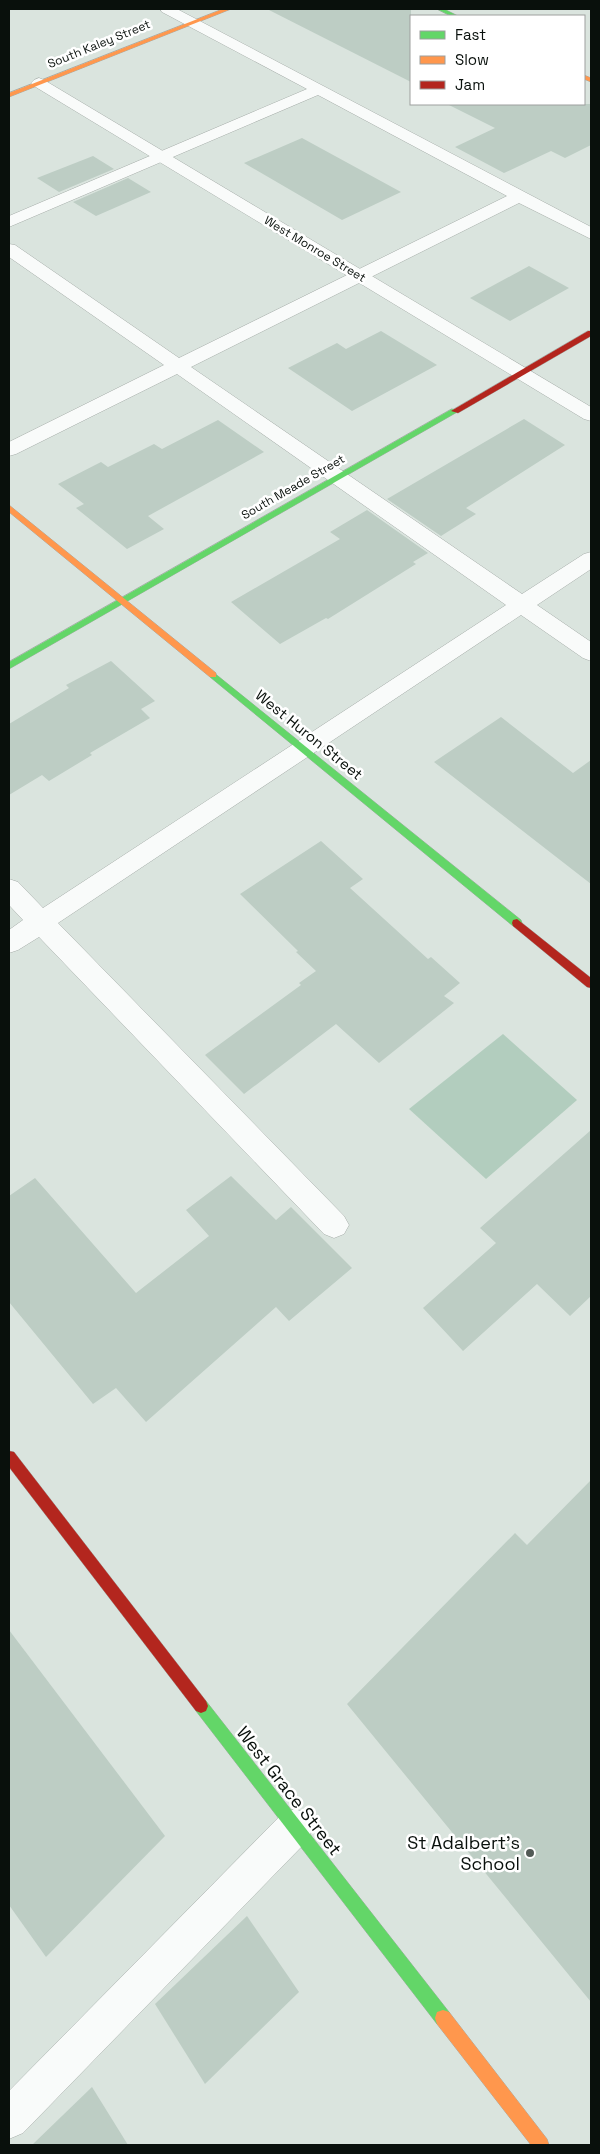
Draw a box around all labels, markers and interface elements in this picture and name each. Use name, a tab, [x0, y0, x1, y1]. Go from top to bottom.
legend	[410, 15, 585, 105]
street label: South Kaley Street	[45, 16, 153, 72]
text: Fast	[455, 25, 486, 44]
text: Slow	[455, 50, 489, 69]
text: Jam	[455, 75, 485, 94]
street label: West Monroe Street	[261, 212, 369, 286]
street label: South Meade Street	[238, 451, 348, 523]
street label: West Huron Street	[252, 685, 367, 784]
street label: West Grace Street	[232, 1721, 347, 1860]
place label: St Adalbert's School	[407, 1831, 520, 1875]
marker: St Adalbert's School	[524, 1847, 536, 1859]

